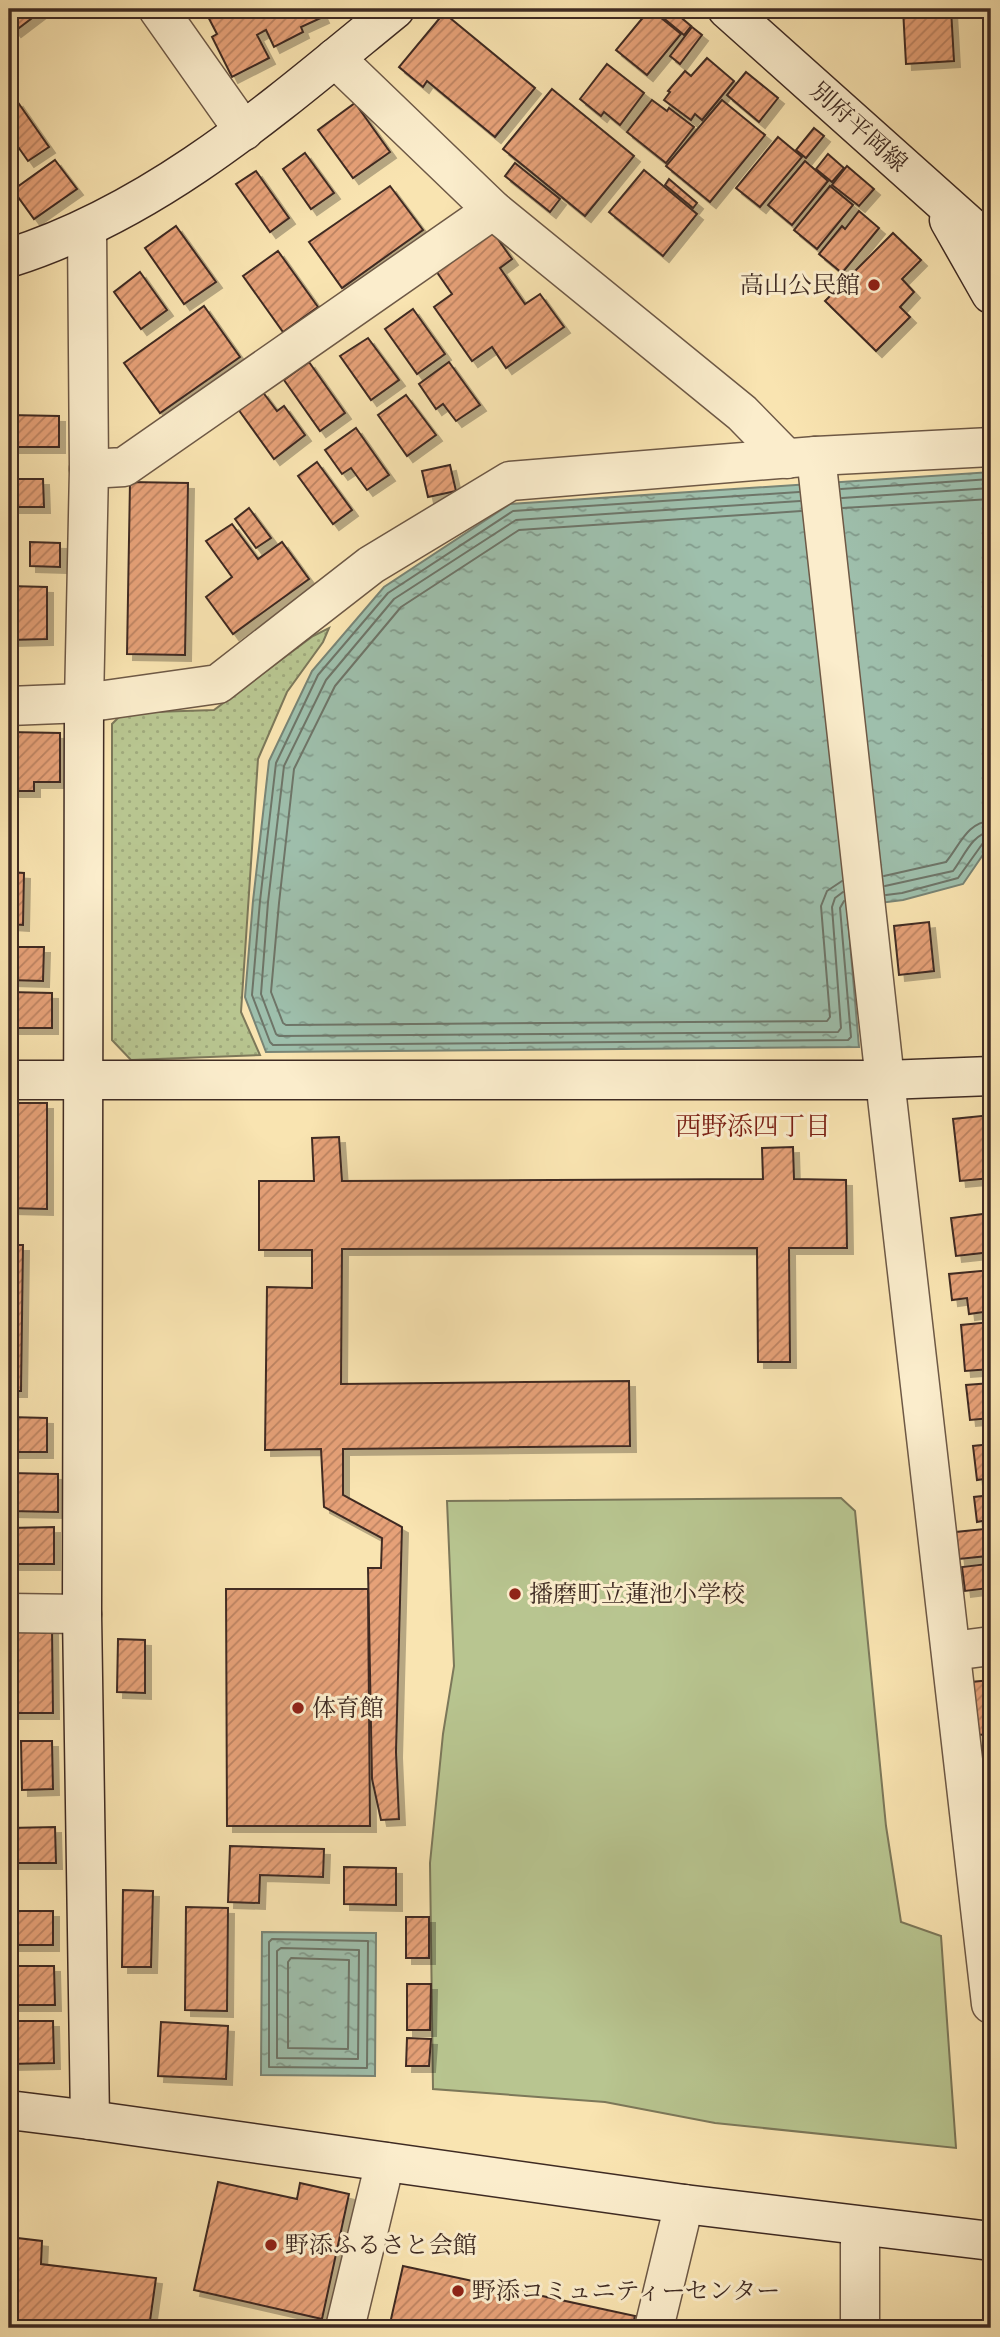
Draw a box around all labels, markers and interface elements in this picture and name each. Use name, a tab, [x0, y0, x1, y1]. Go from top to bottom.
street label: 別府平岡線	[804, 76, 914, 178]
place label: 高山公民館	[740, 270, 860, 300]
marker: 高山公民館	[866, 277, 882, 293]
district label: 西野添四丁目	[675, 1110, 831, 1142]
place label: 播磨町立蓮池小学校	[529, 1579, 745, 1609]
marker: 播磨町立蓮池小学校	[507, 1586, 523, 1602]
place label: 体育館	[312, 1693, 384, 1723]
marker: 体育館	[290, 1700, 306, 1716]
place label: 野添ふるさと会館	[285, 2230, 477, 2260]
marker: 野添ふるさと会館	[263, 2237, 279, 2253]
place label: 野添コミュニティーセンター	[472, 2276, 780, 2306]
marker: 野添コミュニティーセンター	[450, 2283, 466, 2299]

